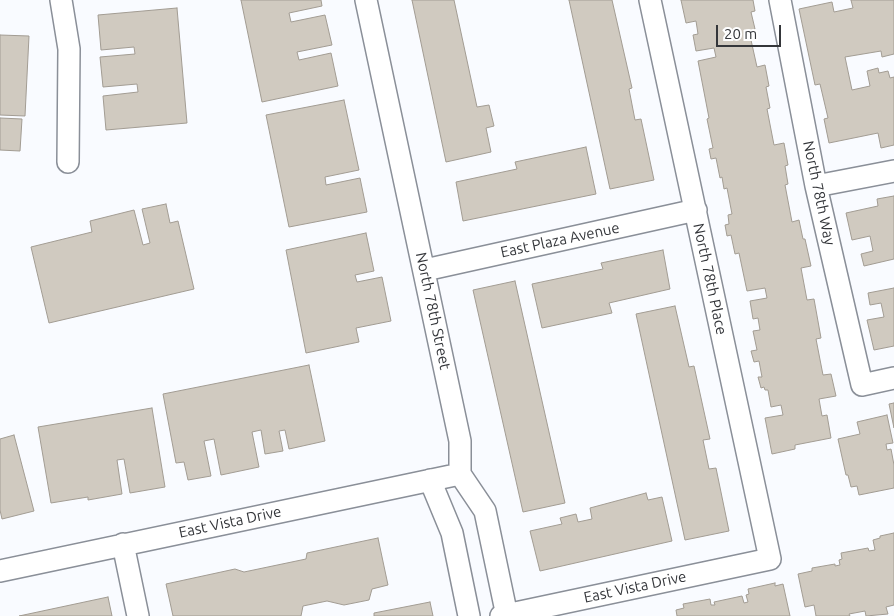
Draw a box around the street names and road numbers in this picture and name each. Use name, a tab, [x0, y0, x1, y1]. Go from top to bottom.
street label: North 78th Way	[799, 139, 839, 247]
street label: East Plaza Avenue	[499, 219, 621, 261]
street label: North 78th Place	[689, 222, 731, 336]
street label: North 78th Street	[412, 251, 454, 371]
street label: East Vista Drive	[177, 502, 283, 542]
street label: East Vista Drive	[582, 567, 688, 607]

